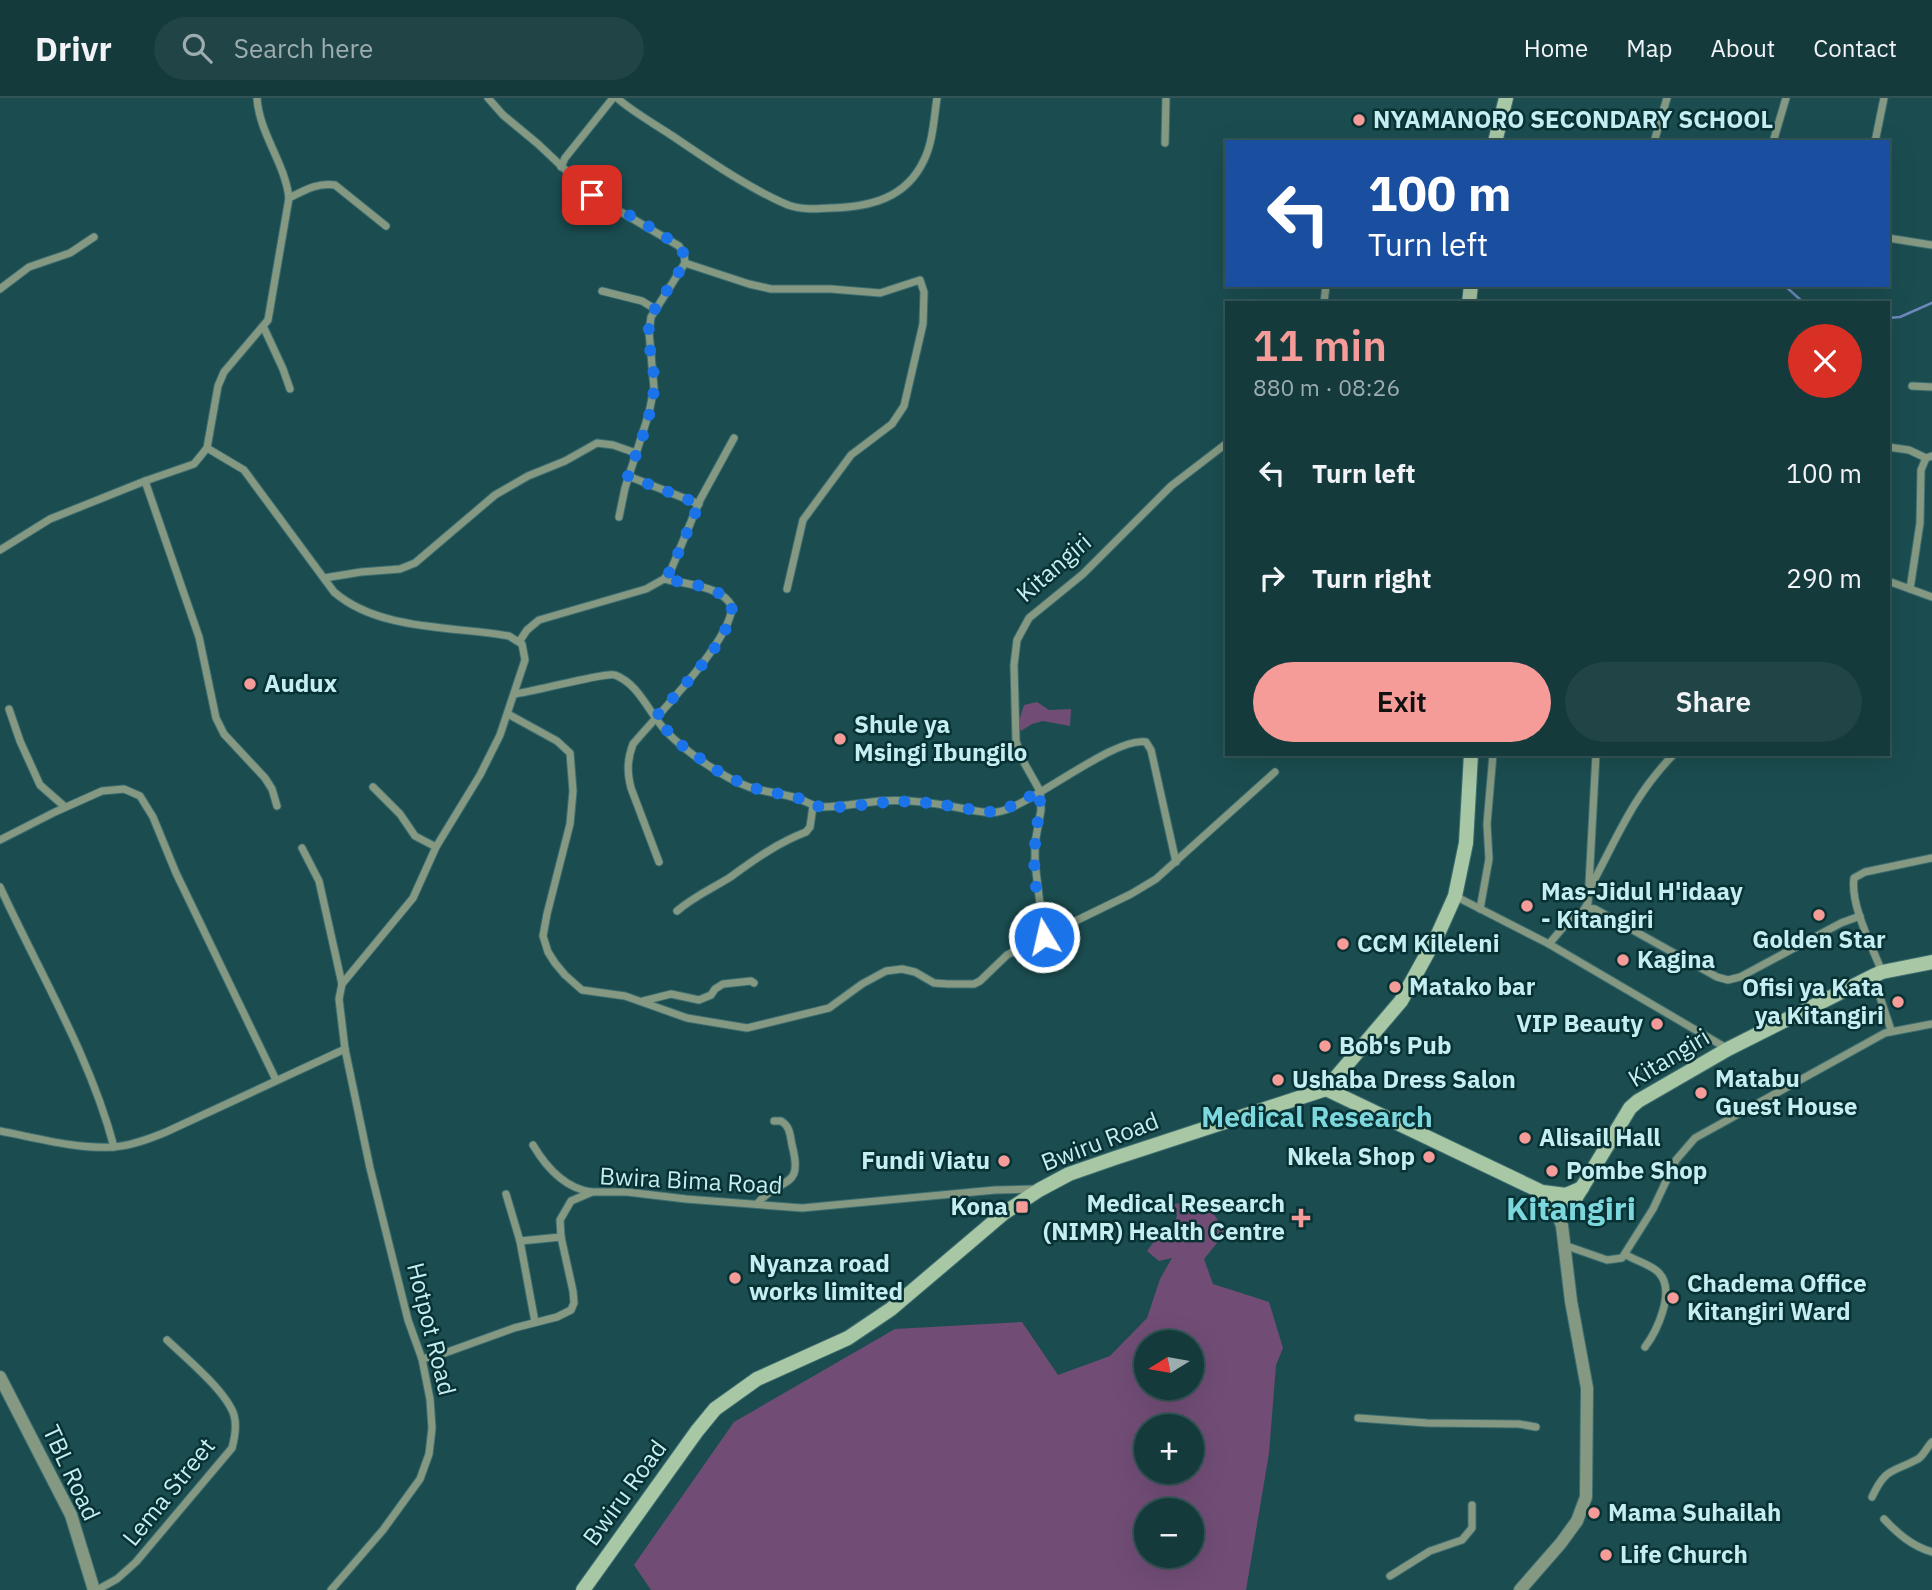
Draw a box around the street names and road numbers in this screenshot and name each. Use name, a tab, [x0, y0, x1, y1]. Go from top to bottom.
street label: Kitangiri	[1009, 526, 1098, 609]
street label: Kitangiri	[1622, 1020, 1715, 1094]
street label: Bwiru Road	[1036, 1104, 1163, 1178]
street label: Bwira Bima Road	[599, 1159, 783, 1201]
street label: Hotpot Road	[400, 1259, 464, 1398]
street label: TBL Road	[36, 1419, 108, 1526]
street label: Lema Street	[115, 1431, 222, 1552]
street label: Bwiru Road	[575, 1433, 673, 1552]

